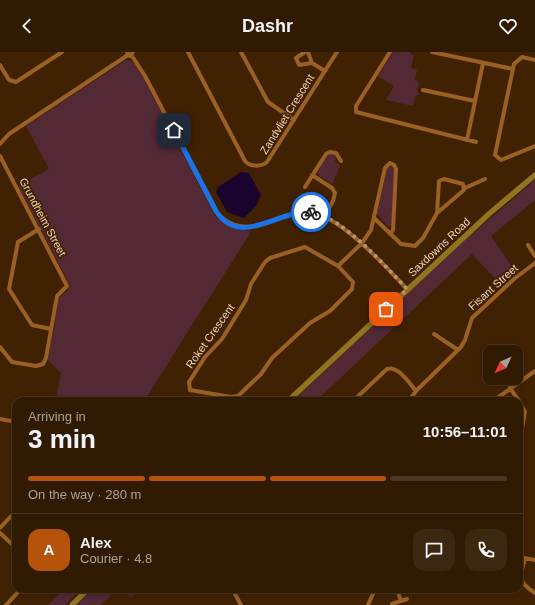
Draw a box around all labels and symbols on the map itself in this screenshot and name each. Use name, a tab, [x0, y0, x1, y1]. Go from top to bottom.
street label: Zandvliet Crescent	[258, 72, 316, 156]
pin	[157, 113, 191, 147]
street label: Grundheim Street	[17, 176, 69, 258]
courier	[291, 192, 331, 232]
street label: Saxdowns Road	[406, 215, 472, 279]
street label: Fisant Street	[466, 262, 520, 312]
pin	[369, 292, 403, 326]
street label: Roket Crescent	[183, 302, 237, 370]
north arrow	[483, 345, 523, 385]

